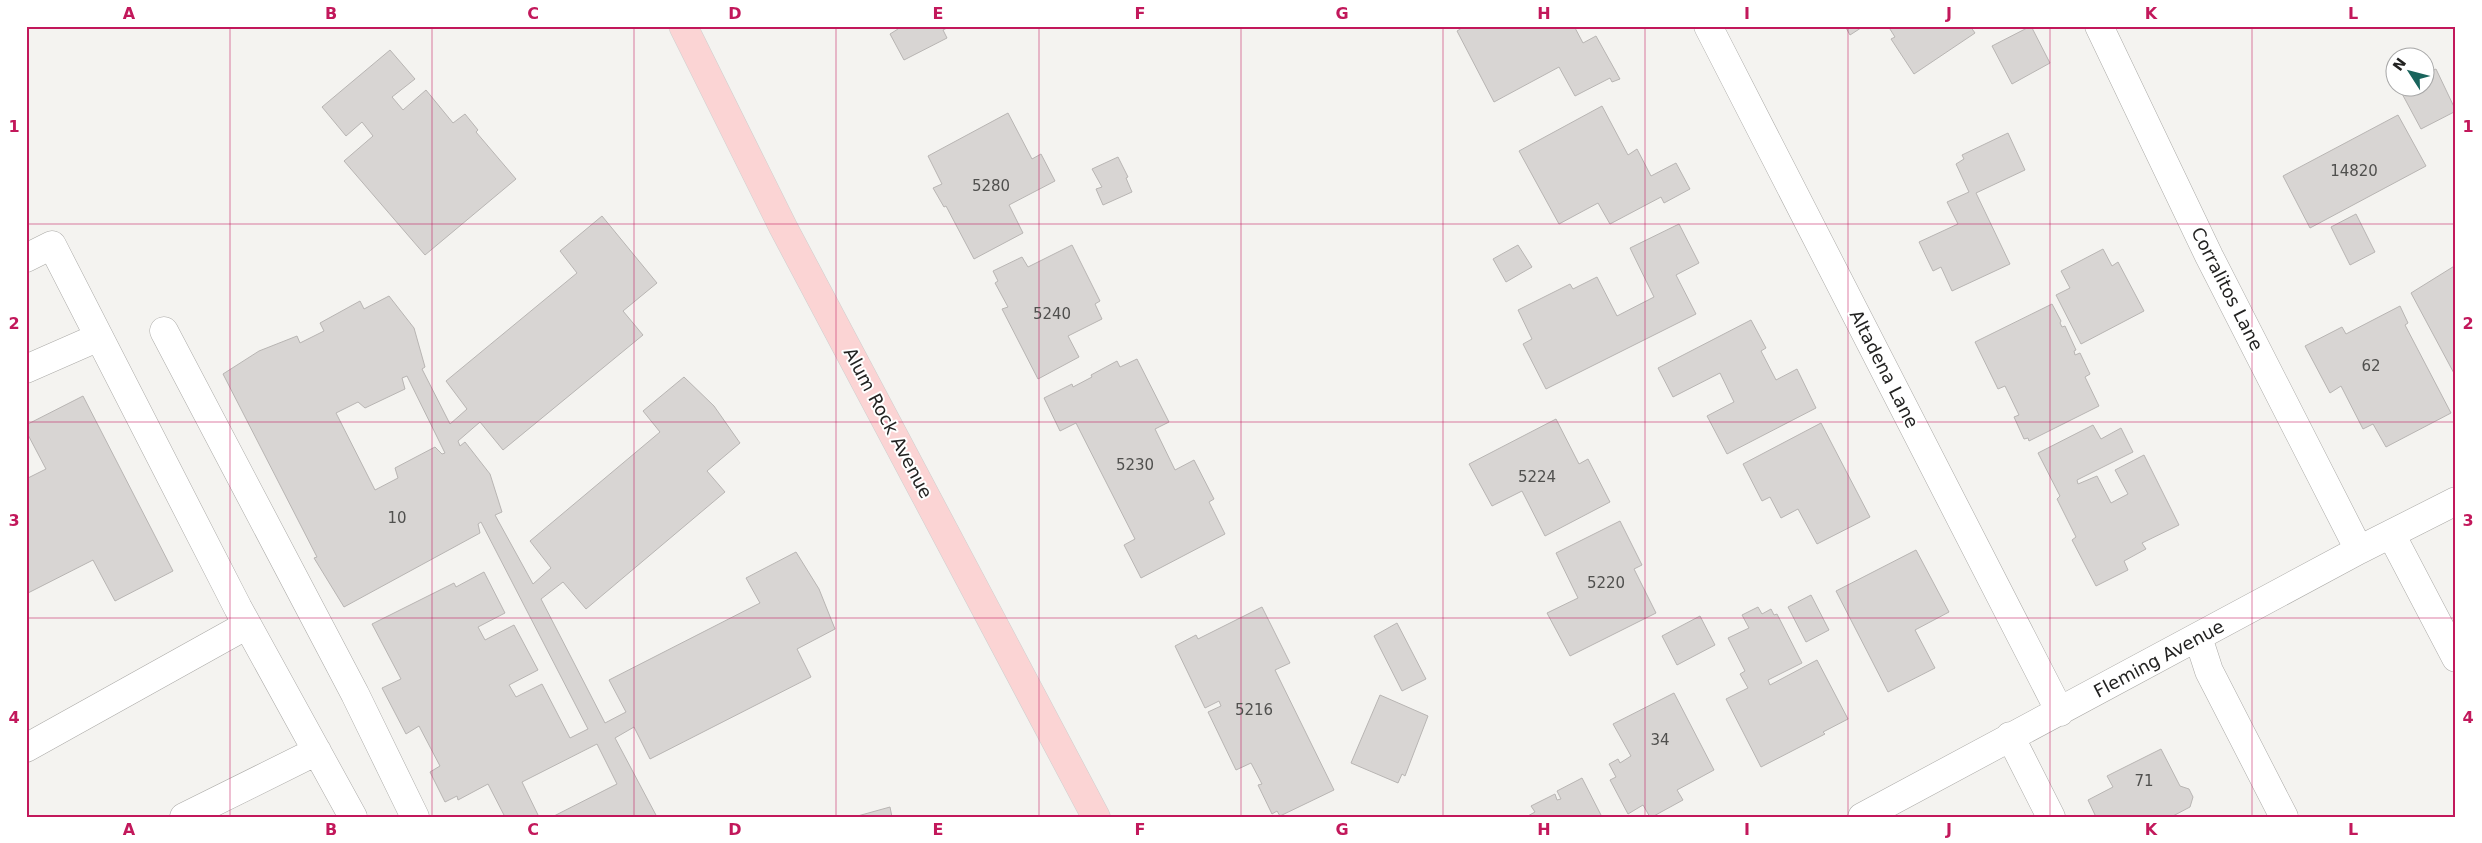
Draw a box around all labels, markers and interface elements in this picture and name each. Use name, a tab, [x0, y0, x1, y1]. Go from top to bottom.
text: A	[123, 4, 136, 23]
text: B	[325, 4, 337, 23]
text: C	[527, 4, 539, 23]
text: D	[728, 4, 742, 23]
text: E	[933, 4, 943, 23]
text: F	[1135, 4, 1145, 23]
text: G	[1335, 4, 1349, 23]
text: H	[1537, 4, 1551, 23]
text: I	[1744, 4, 1750, 23]
text: J	[1945, 4, 1952, 23]
text: K	[2145, 4, 2158, 23]
text: L	[2348, 4, 2358, 23]
north arrow	[2384, 48, 2434, 98]
text: N	[2390, 55, 2409, 74]
text: 1	[8, 117, 20, 136]
text: 1	[2462, 117, 2474, 136]
house number: 14820	[2330, 162, 2378, 180]
house number: 5280	[972, 177, 1010, 195]
street label: Corralitos Lane	[2187, 224, 2268, 354]
house number: 5240	[1033, 305, 1071, 323]
street label: Altadena Lane	[1846, 306, 1923, 431]
text: 2	[8, 314, 20, 333]
text: 2	[2462, 314, 2474, 333]
street label: Alum Rock Avenue	[840, 344, 937, 502]
house number: 62	[2361, 357, 2381, 375]
house number: 5230	[1116, 456, 1154, 474]
house number: 5224	[1518, 468, 1556, 486]
house number: 10	[387, 509, 407, 527]
text: 3	[8, 511, 20, 530]
text: 3	[2462, 511, 2474, 530]
house number: 5220	[1587, 574, 1625, 592]
street label: Fleming Avenue	[2090, 615, 2227, 702]
house number: 5216	[1235, 701, 1273, 719]
text: 4	[8, 708, 20, 727]
text: 4	[2462, 708, 2474, 727]
house number: 34	[1650, 731, 1670, 749]
house number: 71	[2134, 772, 2154, 790]
text: A	[123, 820, 136, 839]
text: B	[325, 820, 337, 839]
text: C	[527, 820, 539, 839]
text: D	[728, 820, 742, 839]
text: E	[933, 820, 943, 839]
text: F	[1135, 820, 1145, 839]
text: G	[1335, 820, 1349, 839]
text: H	[1537, 820, 1551, 839]
text: I	[1744, 820, 1750, 839]
text: J	[1945, 820, 1952, 839]
text: K	[2145, 820, 2158, 839]
text: L	[2348, 820, 2358, 839]

